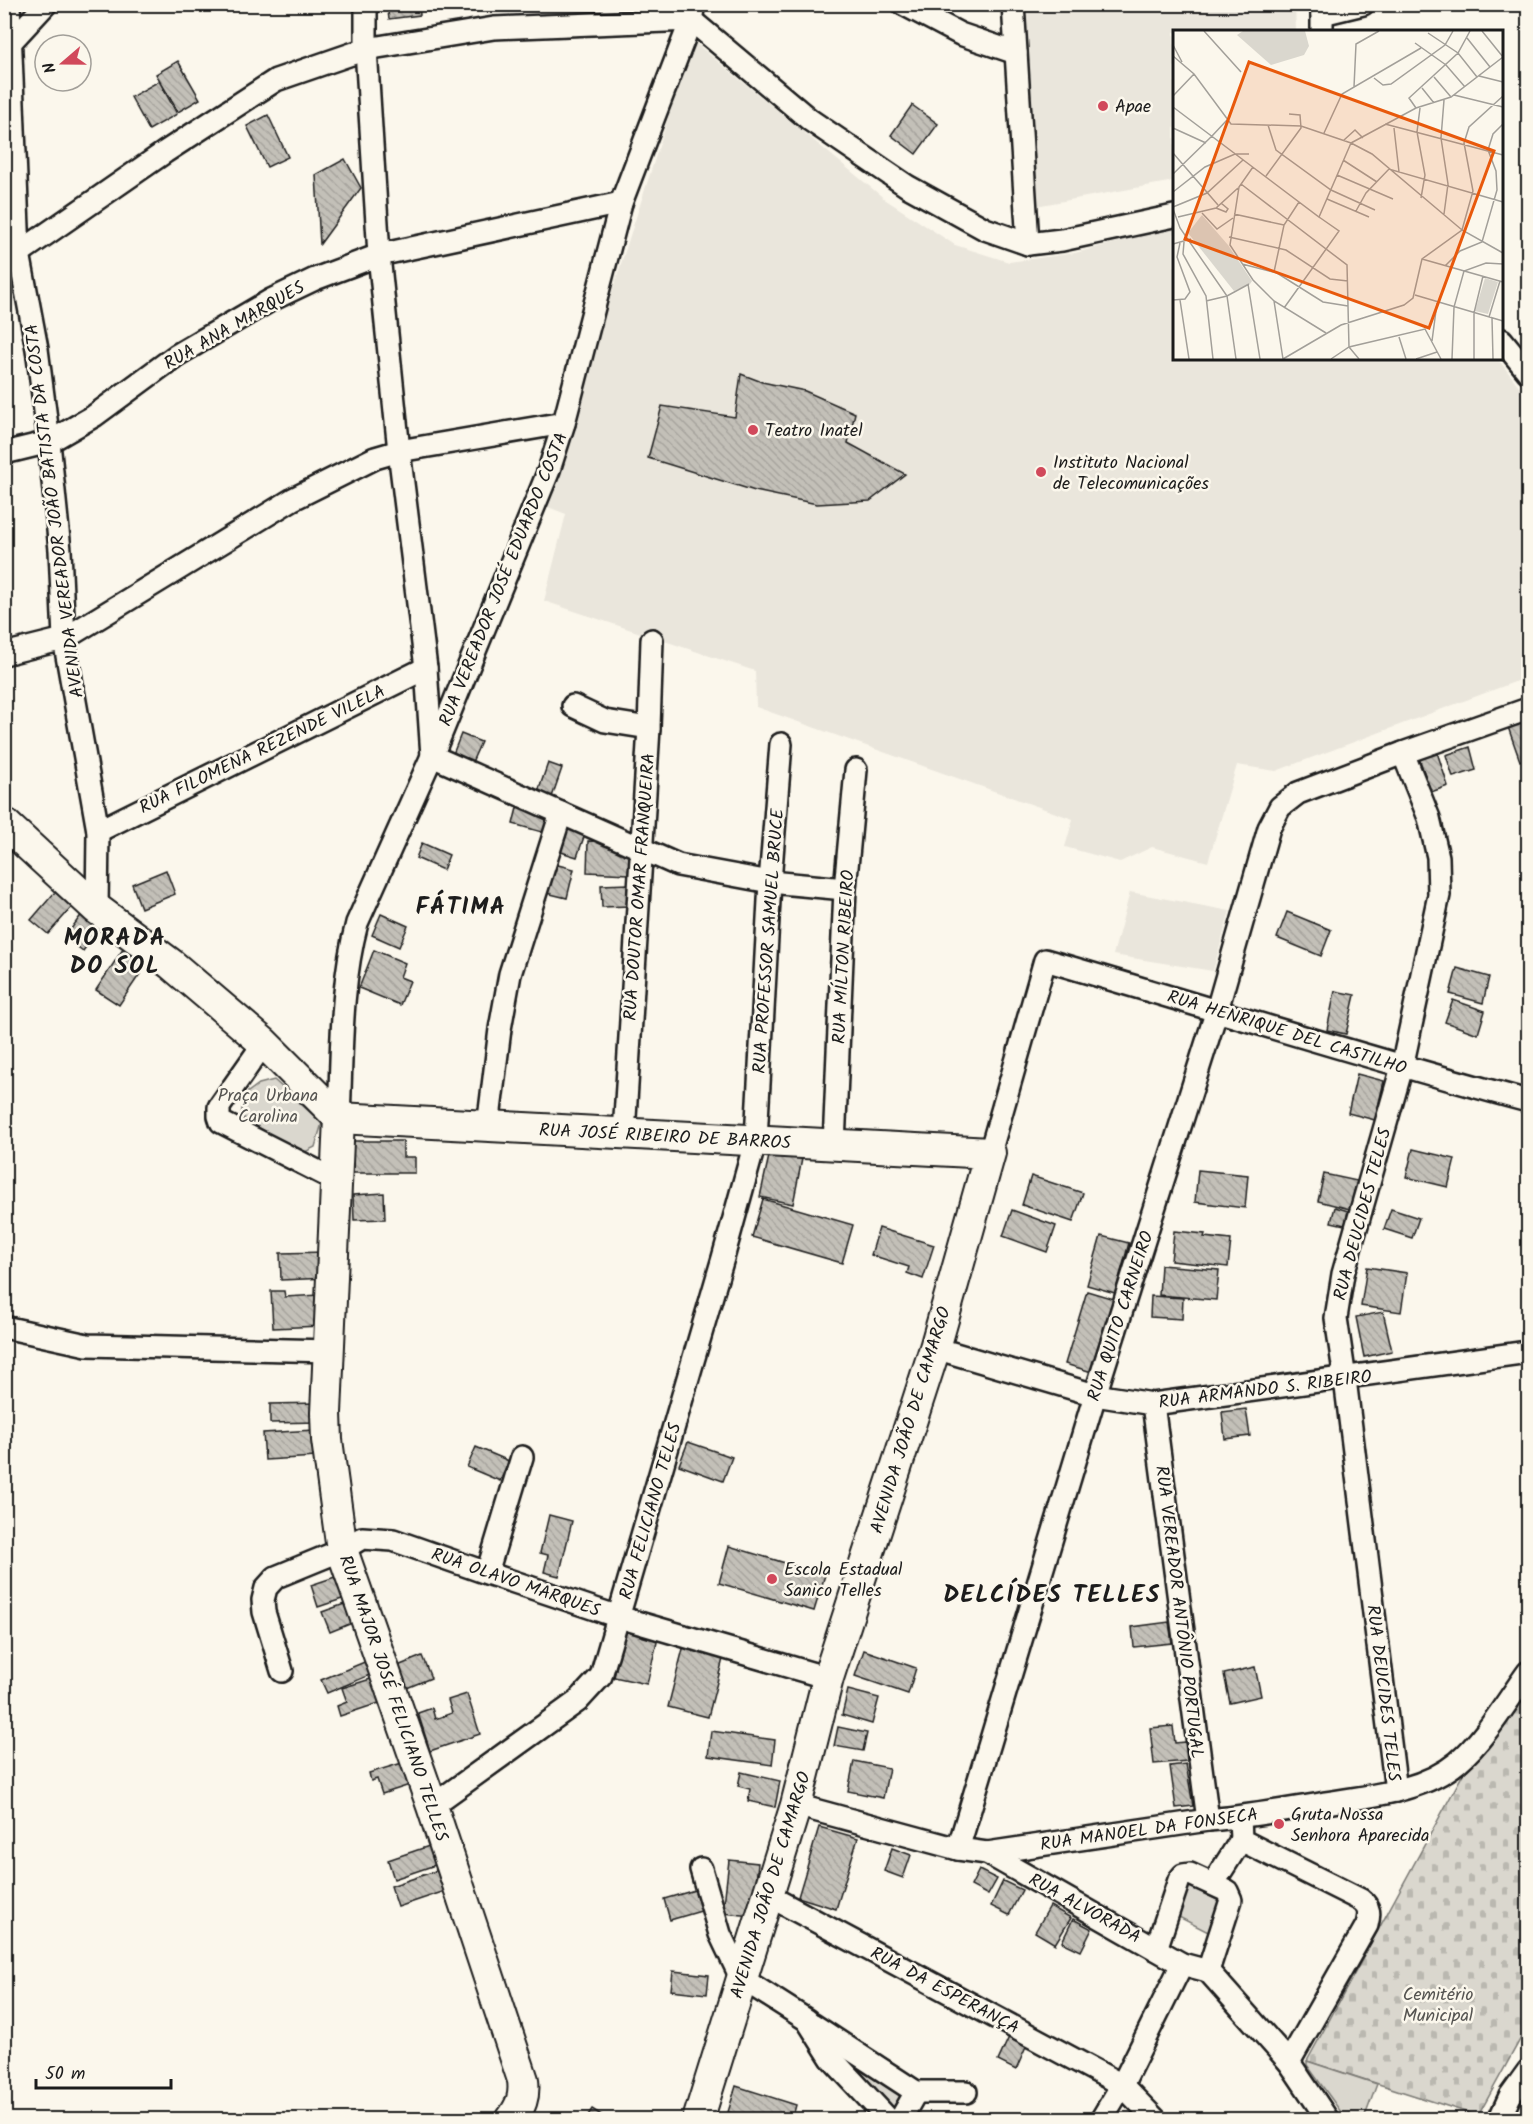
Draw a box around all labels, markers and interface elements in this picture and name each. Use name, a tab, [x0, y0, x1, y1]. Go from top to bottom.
inset map	[1173, 30, 1503, 360]
north arrow	[33, 33, 93, 93]
text: N	[37, 59, 64, 77]
place label: Apae	[1115, 93, 1151, 122]
marker: Apae	[1096, 99, 1110, 113]
street label: RUA ANA MARQUES	[159, 274, 311, 379]
street label: AVENIDA VEREADOR JOÃO BATISTA DA COSTA	[18, 322, 93, 699]
place label: Teatro Inatel	[765, 417, 863, 446]
marker: Teatro Inatel	[746, 423, 760, 437]
street label: RUA VEREADOR JOSÉ EDUARDO COSTA	[432, 428, 577, 731]
place label: Instituto Nacional de Telecomunicações	[1053, 449, 1209, 499]
marker: Instituto Nacional de Telecomunicações	[1034, 465, 1048, 479]
street label: RUA FILOMENA REZENDE VILELA	[135, 678, 391, 823]
street label: RUA DOUTOR OMAR FRANQUEIRA	[617, 752, 664, 1022]
street label: RUA PROFESSOR SAMUEL BRUCE	[746, 807, 793, 1075]
street label: RUA MÍLTON RIBEIRO	[825, 869, 864, 1045]
district label: FÁTIMA	[416, 888, 506, 927]
district label: MORADA DO SOL	[64, 919, 166, 986]
street label: RUA HENRIQUE DEL CASTILHO	[1163, 983, 1410, 1084]
park label: Praça Urbana Carolina	[218, 1082, 318, 1132]
street label: RUA JOSÉ RIBEIRO DE BARROS	[538, 1116, 792, 1159]
street label: RUA DEUCIDES TELES	[1326, 1124, 1401, 1304]
street label: RUA QUITO CARNEIRO	[1080, 1228, 1163, 1405]
street label: AVENIDA JOÃO DE CAMARGO	[863, 1303, 960, 1538]
street label: RUA ARMANDO S. RIBEIRO	[1157, 1363, 1373, 1418]
street label: RUA FELICIANO TELES	[612, 1419, 691, 1603]
street label: RUA VEREADOR ANTÔNIO PORTUGAL	[1146, 1464, 1211, 1760]
street label: RUA OLAVO MARQUES	[427, 1541, 604, 1626]
street label: RUA MAJOR JOSÉ FELICIANO TELLES	[330, 1551, 456, 1846]
place label: Escola Estadual Sanico Telles	[784, 1556, 903, 1606]
marker: Escola Estadual Sanico Telles	[765, 1572, 779, 1586]
district label: DELCÍDES TELLES	[943, 1576, 1161, 1615]
street label: RUA DEUCIDES TELES	[1357, 1603, 1408, 1784]
street label: AVENIDA JOÃO DE CAMARGO	[723, 1768, 820, 2003]
street label: RUA MANOEL DA FONSECA	[1038, 1801, 1260, 1860]
place label: Gruta Nossa Senhora Aparecida	[1291, 1801, 1429, 1851]
marker: Gruta Nossa Senhora Aparecida	[1272, 1817, 1286, 1831]
street label: RUA ALVORADA	[1023, 1866, 1146, 1952]
street label: RUA DA ESPERANÇA	[865, 1940, 1024, 2043]
park label: Cemitério Municipal	[1403, 1981, 1474, 2031]
scale bar	[36, 2052, 171, 2090]
text: 50 m	[45, 2060, 85, 2089]

